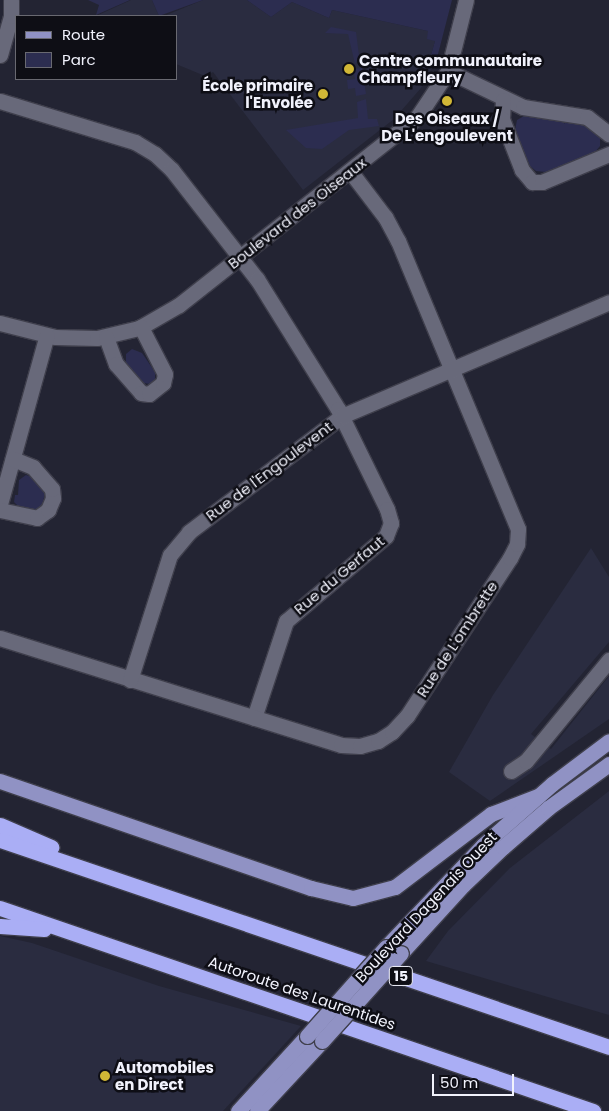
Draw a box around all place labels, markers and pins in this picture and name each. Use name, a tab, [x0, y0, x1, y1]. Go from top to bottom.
place label: Centre communautaire Champfleury	[359, 51, 542, 86]
marker: Centre communautaire Champfleury	[343, 63, 355, 75]
place label: École primaire l'Envolée	[202, 76, 313, 111]
marker: École primaire l'Envolée	[317, 88, 329, 100]
marker: Des Oiseaux / De L'engoulevent	[441, 95, 453, 107]
place label: Des Oiseaux / De L'engoulevent	[381, 109, 513, 144]
place label: Automobiles en Direct	[115, 1058, 214, 1093]
marker: Automobiles en Direct	[99, 1070, 111, 1082]

